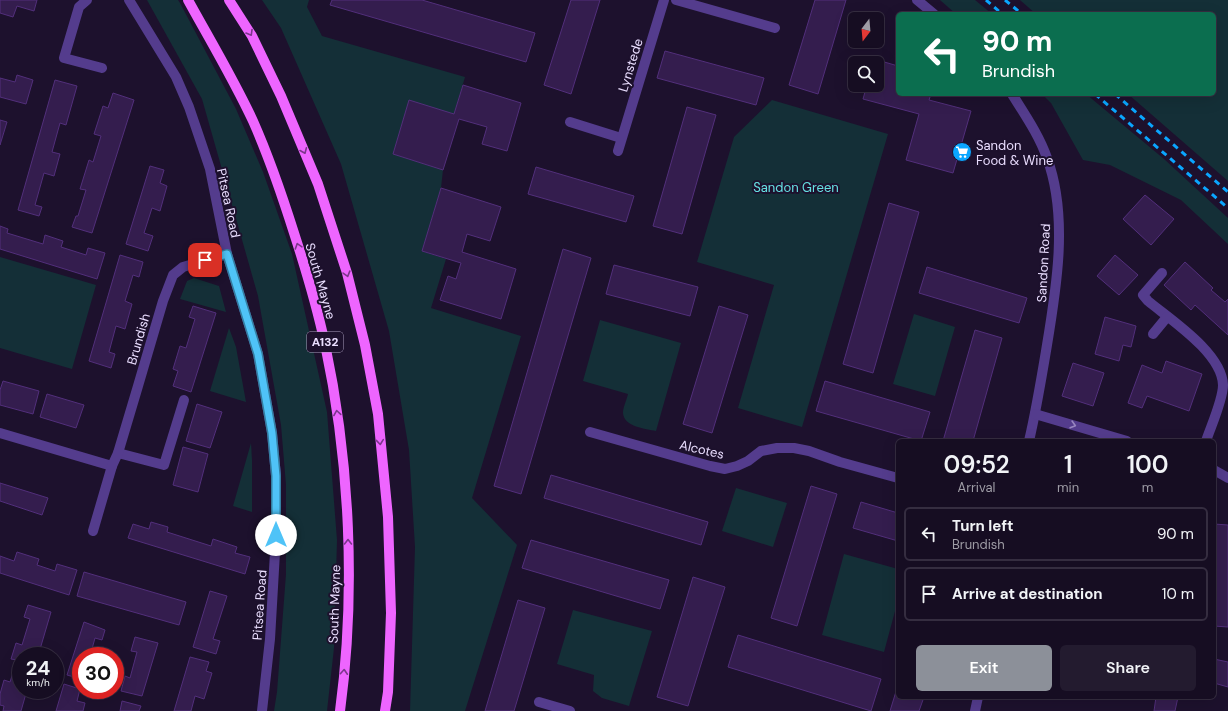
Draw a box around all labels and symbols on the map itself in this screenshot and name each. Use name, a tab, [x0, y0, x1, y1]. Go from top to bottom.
north arrow	[848, 12, 884, 48]
one-way arrow	[245, 29, 252, 36]
street label: Lynstede	[614, 36, 647, 94]
place label: Sandon Food & Wine	[976, 137, 1053, 169]
supermarket icon: Sandon Food & Wine	[951, 141, 973, 163]
one-way arrow	[299, 147, 307, 155]
street label: Pitsea Road	[213, 167, 244, 239]
park label: Sandon Green	[753, 179, 839, 196]
street label: Sandon Road	[1033, 223, 1054, 303]
street label: South Mayne	[302, 241, 340, 321]
one-way arrow	[294, 242, 303, 249]
pin	[188, 243, 222, 277]
one-way arrow	[342, 270, 351, 277]
street label: Brundish	[123, 311, 154, 367]
road number: A132	[307, 332, 343, 352]
one-way arrow	[333, 410, 342, 416]
one-way arrow	[1069, 420, 1076, 429]
street label: Alcotes	[678, 436, 726, 463]
one-way arrow	[376, 439, 385, 445]
position arrow	[255, 514, 297, 556]
one-way arrow	[344, 539, 352, 545]
street label: South Mayne	[325, 564, 344, 644]
street label: Pitsea Road	[249, 569, 270, 641]
speed limit sign: 30	[72, 647, 124, 699]
one-way arrow	[339, 669, 348, 675]

